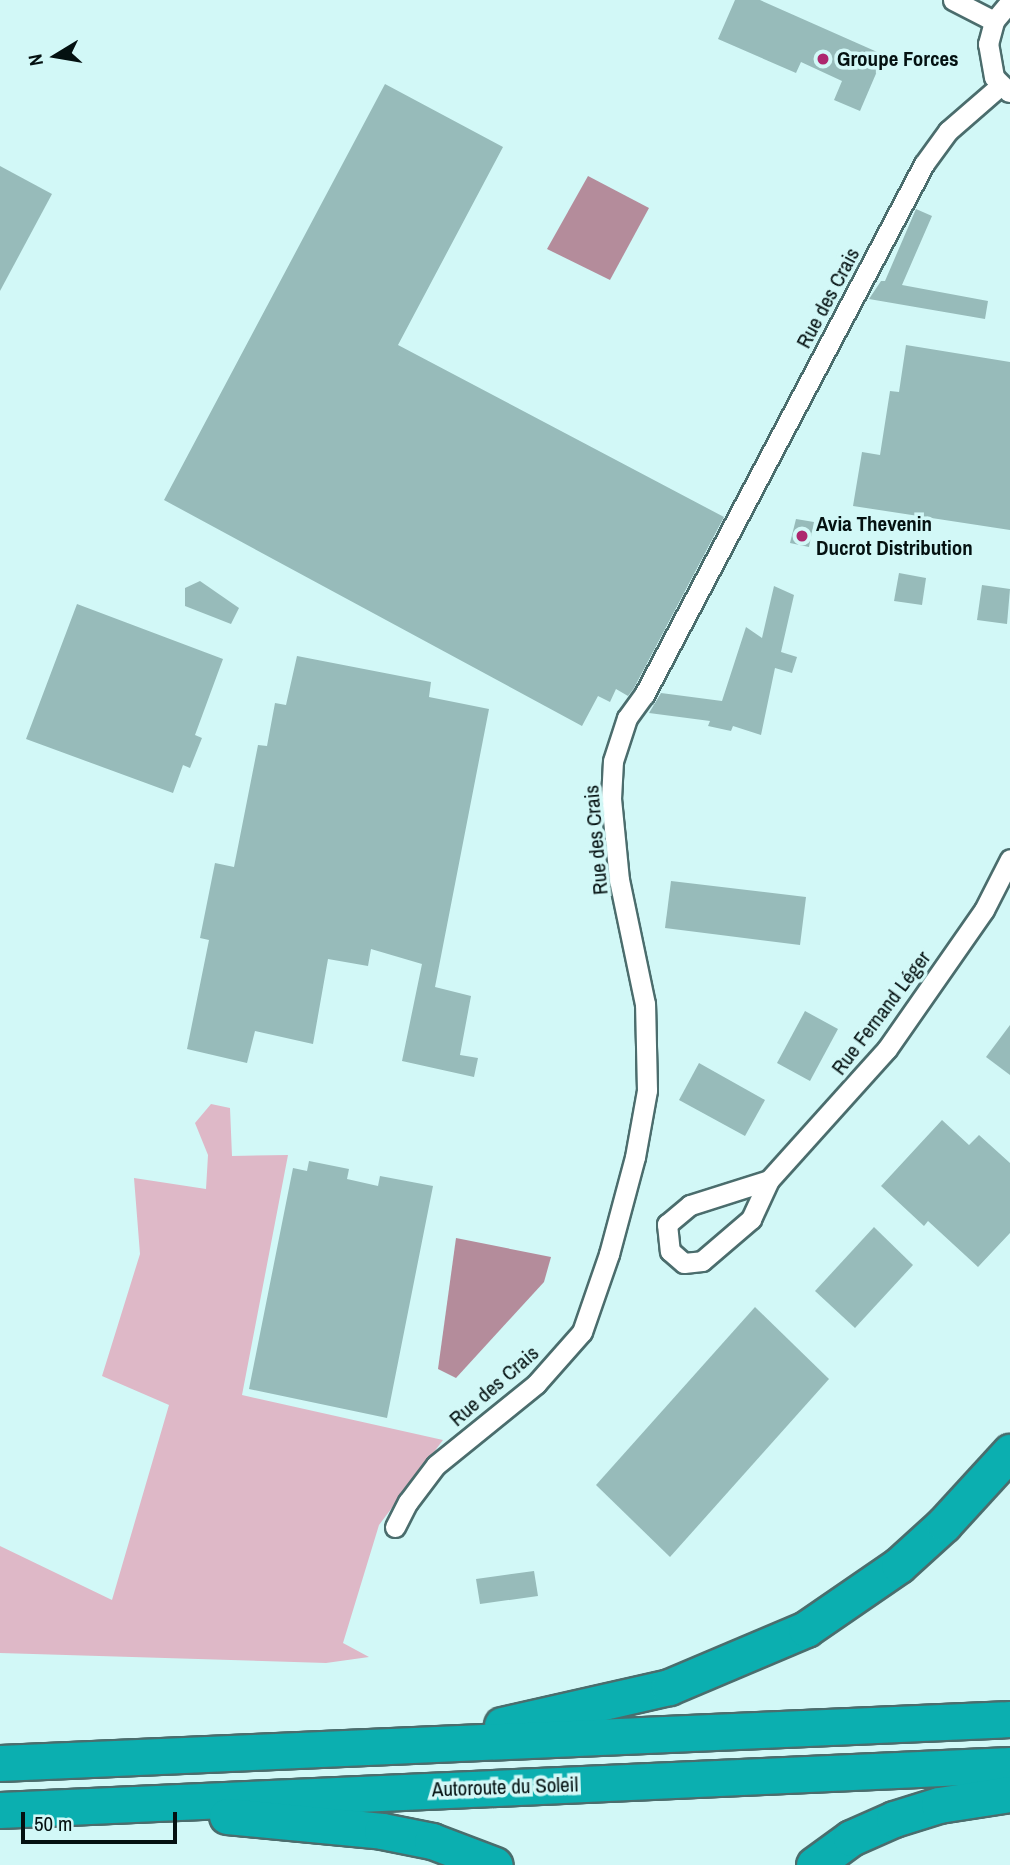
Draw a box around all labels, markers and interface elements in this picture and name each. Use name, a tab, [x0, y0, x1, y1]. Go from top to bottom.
north arrow	[21, 21, 91, 91]
place label: Groupe Forces	[837, 46, 959, 72]
marker: Groupe Forces	[815, 51, 831, 67]
text: N	[22, 52, 49, 68]
street label: Rue des Crais	[791, 243, 865, 353]
place label: Avia Thevenin Ducrot Distribution	[816, 511, 973, 561]
marker: Avia Thevenin Ducrot Distribution	[794, 528, 810, 544]
street label: Rue des Crais	[579, 784, 613, 896]
street label: Rue Fernand Léger	[826, 946, 936, 1080]
street label: Rue des Crais	[444, 1340, 544, 1432]
street label: Autoroute du Soleil	[431, 1772, 579, 1802]
scale bar	[24, 1798, 180, 1842]
text: 50 m	[34, 1809, 72, 1838]

